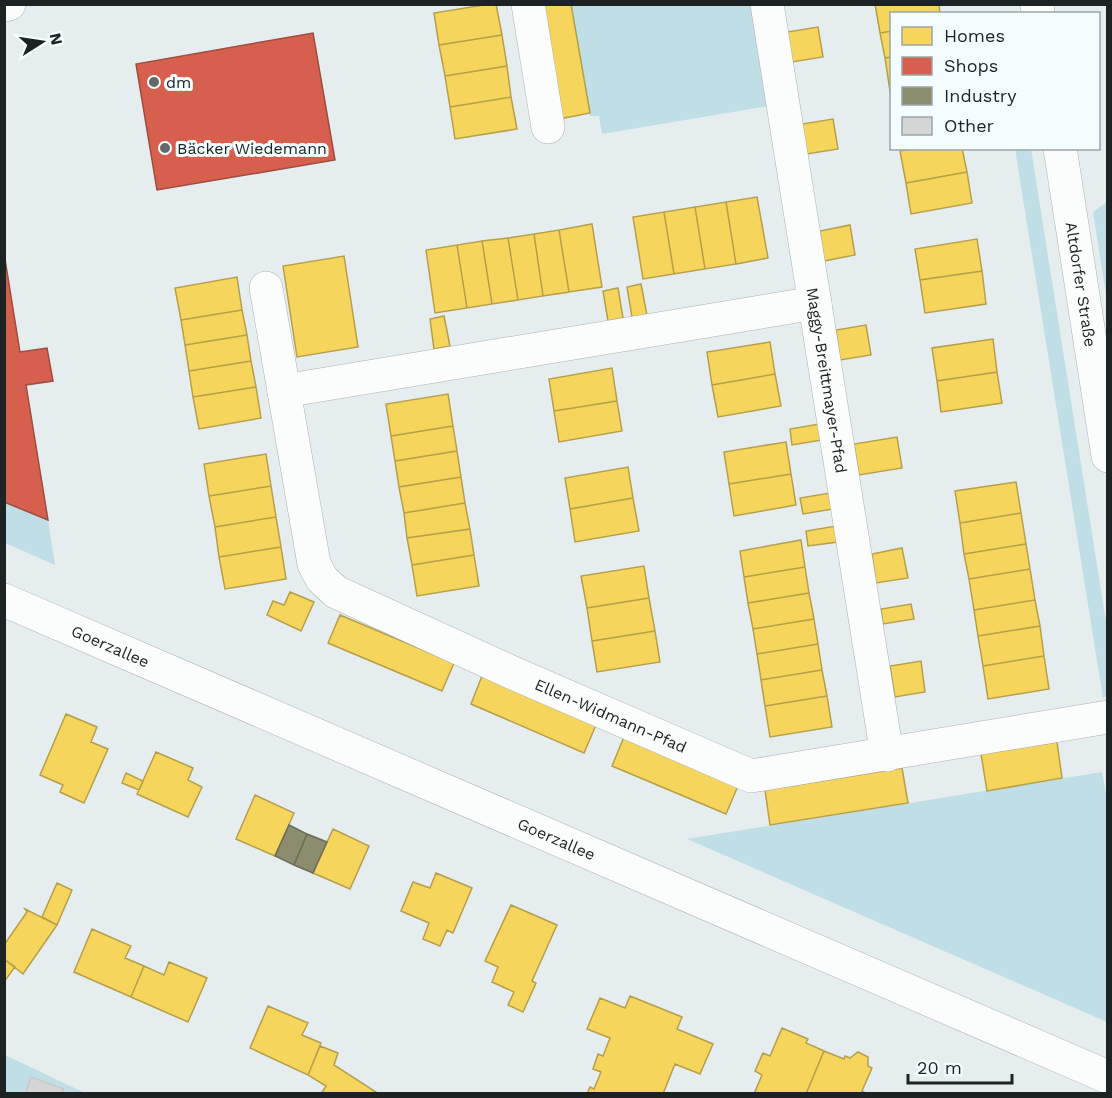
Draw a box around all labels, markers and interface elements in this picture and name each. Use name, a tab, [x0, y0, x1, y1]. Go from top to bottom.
north arrow	[12, 12, 72, 72]
legend	[890, 12, 1100, 150]
text: Homes	[944, 25, 1005, 46]
text: N	[46, 31, 67, 47]
text: Shops	[944, 55, 998, 76]
place label: dm	[166, 73, 191, 92]
marker: dm	[147, 75, 161, 89]
text: Industry	[944, 85, 1017, 106]
text: Other	[944, 115, 994, 136]
place label: Bäcker Wiedemann	[177, 139, 327, 158]
marker: Bäcker Wiedemann	[158, 141, 172, 155]
street label: Altdorfer Straße	[1062, 220, 1100, 348]
street label: Maggy-Breittmayer-Pfad	[802, 286, 851, 475]
street label: Goerzallee	[68, 621, 152, 672]
street label: Ellen-Widmann-Pfad	[532, 675, 689, 757]
street label: Goerzallee	[515, 814, 598, 864]
scale bar	[908, 1047, 1012, 1085]
text: 20 m	[917, 1057, 962, 1078]

